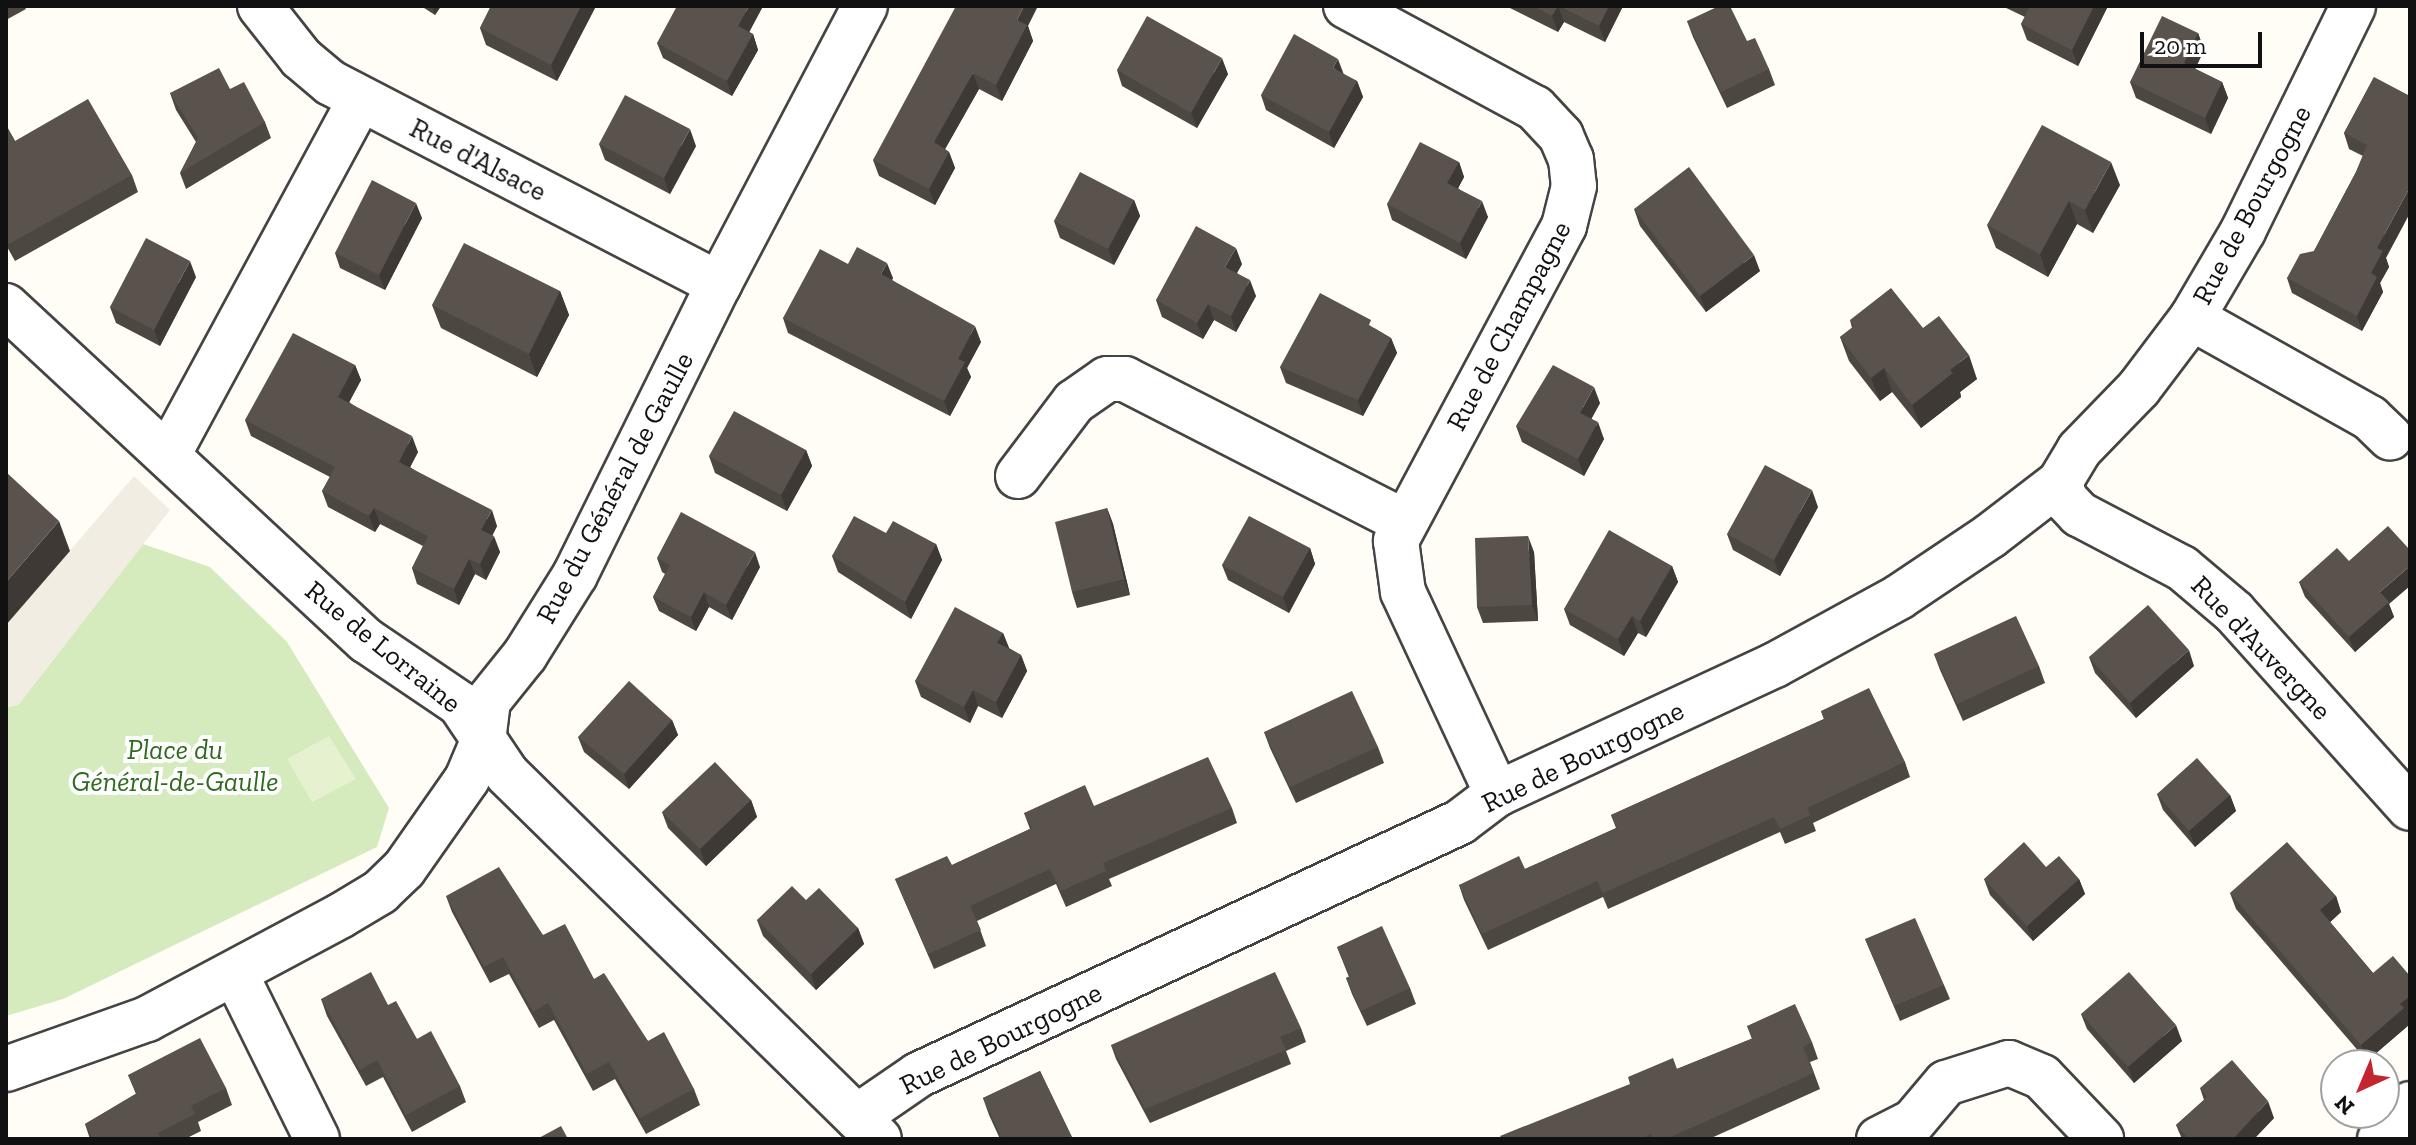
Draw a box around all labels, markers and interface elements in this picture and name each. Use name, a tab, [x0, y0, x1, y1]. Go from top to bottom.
scale bar	[2144, 16, 2266, 66]
text: 20 m	[2154, 31, 2206, 60]
street label: Rue de Bourgogne	[2185, 100, 2319, 310]
street label: Rue d'Alsace	[404, 111, 552, 209]
street label: Rue de Champagne	[1440, 216, 1578, 436]
street label: Rue du Général de Gaulle	[529, 347, 701, 629]
street label: Rue d'Auvergne	[2184, 569, 2338, 727]
street label: Rue de Lorraine	[298, 574, 468, 720]
street label: Rue de Bourgogne	[1477, 694, 1689, 820]
park label: Place du Général-de-Gaulle	[72, 733, 278, 799]
street label: Rue de Bourgogne	[895, 976, 1107, 1102]
north arrow	[2320, 1049, 2400, 1129]
text: N	[2329, 1090, 2360, 1121]

